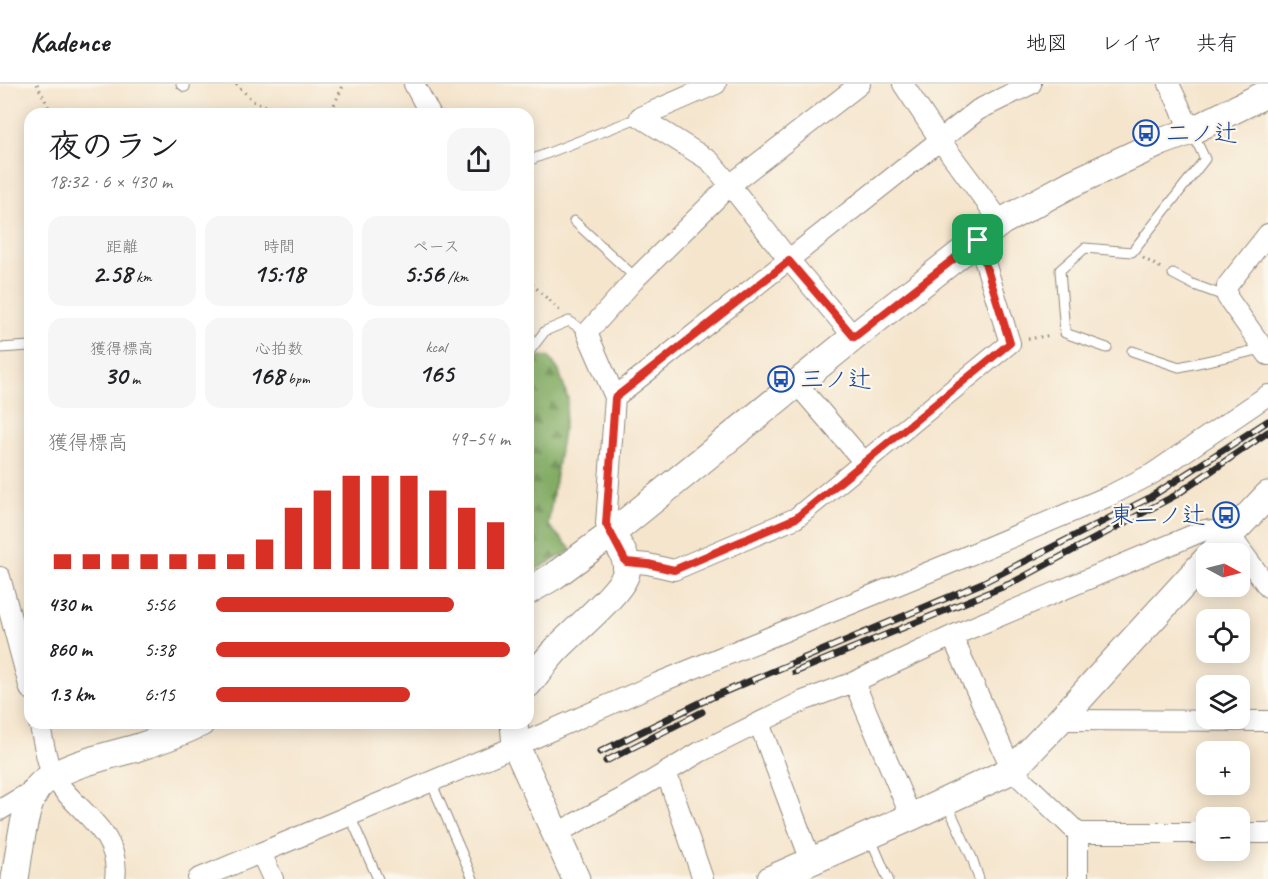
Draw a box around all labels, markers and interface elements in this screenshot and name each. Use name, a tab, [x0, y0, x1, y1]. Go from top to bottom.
text: Kadence	[30, 24, 109, 59]
text: 地図	[1026, 30, 1068, 56]
text: レイヤ	[1101, 30, 1163, 56]
text: 共有	[1196, 30, 1238, 56]
bus stop icon: 二ノ辻	[1131, 118, 1161, 148]
place label: 二ノ辻	[1166, 118, 1238, 148]
text: 夜のラン	[48, 125, 180, 167]
button: share	[447, 128, 510, 191]
text: 18:32 · 6 × 430 m	[48, 169, 172, 194]
pin	[952, 214, 1003, 265]
icon: arrive	[961, 223, 994, 256]
text: 距離	[106, 237, 138, 257]
text: 時間	[263, 237, 295, 257]
text: ペース	[412, 237, 460, 257]
text: 2.58	[92, 257, 132, 290]
text: 15:18	[253, 257, 305, 290]
text: 5:56	[404, 257, 444, 290]
text: km	[132, 267, 152, 287]
text: /km	[444, 267, 468, 287]
text: kcal	[425, 337, 447, 357]
text: 獲得標高	[90, 339, 154, 359]
text: 心拍数	[255, 339, 303, 359]
text: 165	[418, 357, 454, 390]
text: 30	[104, 359, 127, 392]
text: 168	[248, 359, 284, 392]
bus stop icon: 三ノ辻	[766, 364, 796, 394]
place label: 三ノ辻	[800, 364, 872, 394]
text: m	[127, 369, 140, 389]
text: bpm	[284, 369, 310, 389]
text: 49–54 m	[449, 426, 510, 451]
text: 獲得標高	[48, 430, 128, 455]
place label: 東二ノ辻	[1110, 500, 1206, 530]
bus stop icon: 東二ノ辻	[1211, 500, 1241, 530]
north arrow	[1196, 543, 1250, 597]
map controls	[1196, 543, 1250, 861]
text: 430 m	[48, 592, 91, 617]
text: 5:56	[144, 592, 175, 617]
button: locate	[1196, 609, 1250, 663]
text: 860 m	[48, 637, 92, 662]
text: 5:38	[144, 637, 175, 662]
button: layers	[1196, 675, 1250, 729]
text: 1.3 km	[48, 682, 95, 707]
text: 6:15	[144, 682, 175, 707]
button: +	[1196, 741, 1250, 795]
button: −	[1196, 807, 1250, 861]

